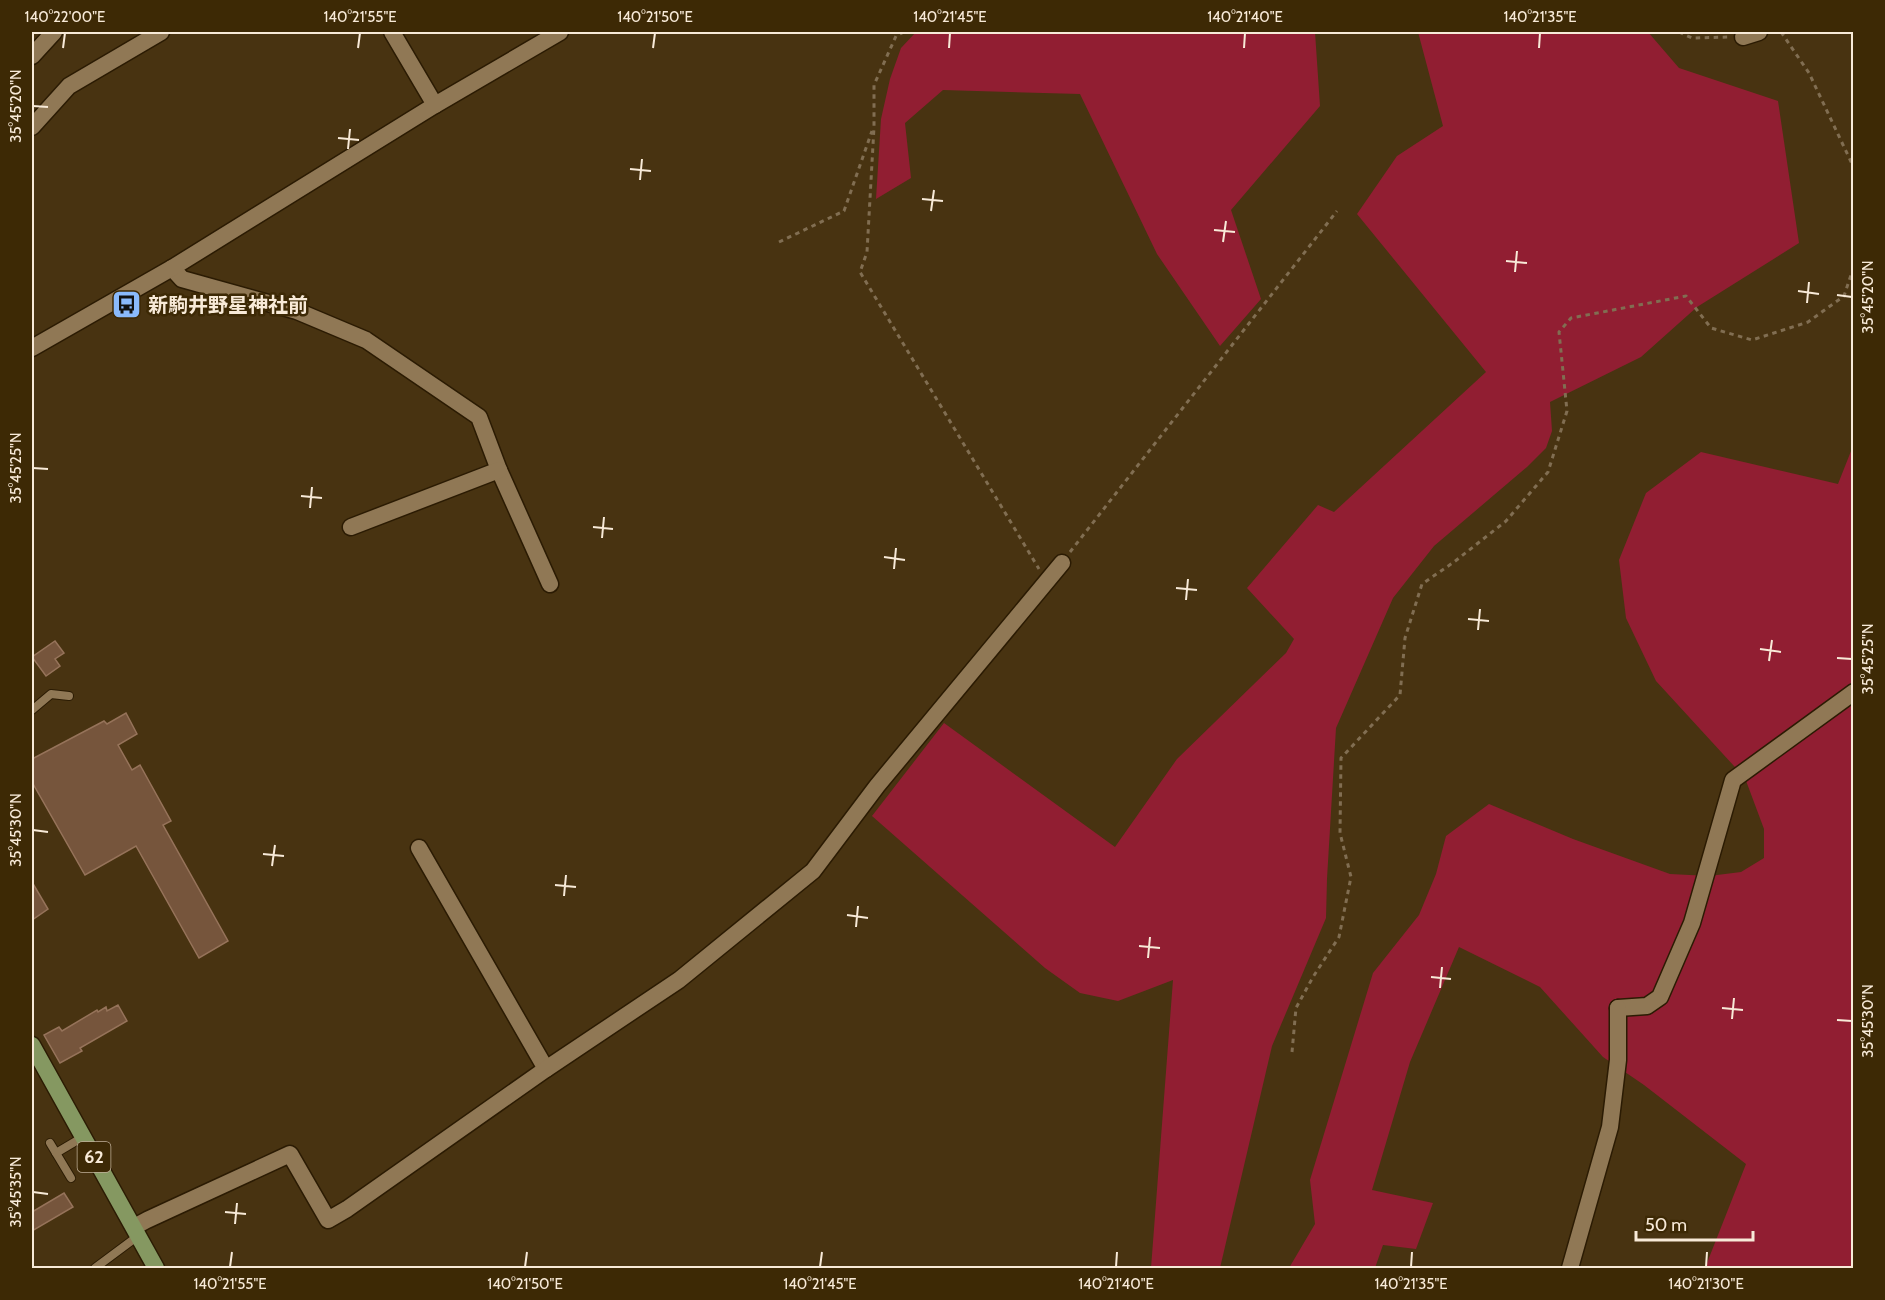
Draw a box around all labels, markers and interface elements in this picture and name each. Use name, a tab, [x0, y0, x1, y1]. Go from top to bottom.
text: 140°22'00"E	[25, 8, 105, 26]
text: 140°21'55"E	[323, 8, 397, 26]
text: 140°21'50"E	[617, 8, 693, 26]
text: 140°21'45"E	[913, 8, 987, 26]
text: 140°21'40"E	[1207, 8, 1283, 26]
text: 140°21'35"E	[1503, 8, 1577, 26]
text: 35°45'20"N	[7, 69, 25, 143]
text: 35°45'20"N	[1859, 260, 1877, 334]
bus stop icon: 新駒井野星神社前	[111, 289, 143, 321]
place label: 新駒井野星神社前	[148, 293, 308, 317]
text: 35°45'25"N	[7, 433, 25, 503]
text: 35°45'25"N	[1859, 624, 1877, 694]
text: 35°45'30"N	[7, 793, 25, 867]
text: 35°45'30"N	[1859, 984, 1877, 1058]
road number: 62	[78, 1142, 110, 1172]
text: 35°45'35"N	[7, 1156, 25, 1228]
scale bar	[1636, 1204, 1753, 1242]
text: 50 m	[1645, 1214, 1687, 1236]
text: 140°21'55"E	[193, 1275, 267, 1293]
text: 140°21'50"E	[487, 1275, 563, 1293]
text: 140°21'45"E	[783, 1275, 857, 1293]
text: 140°21'40"E	[1078, 1275, 1154, 1293]
text: 140°21'35"E	[1374, 1275, 1448, 1293]
text: 140°21'30"E	[1668, 1275, 1744, 1293]

